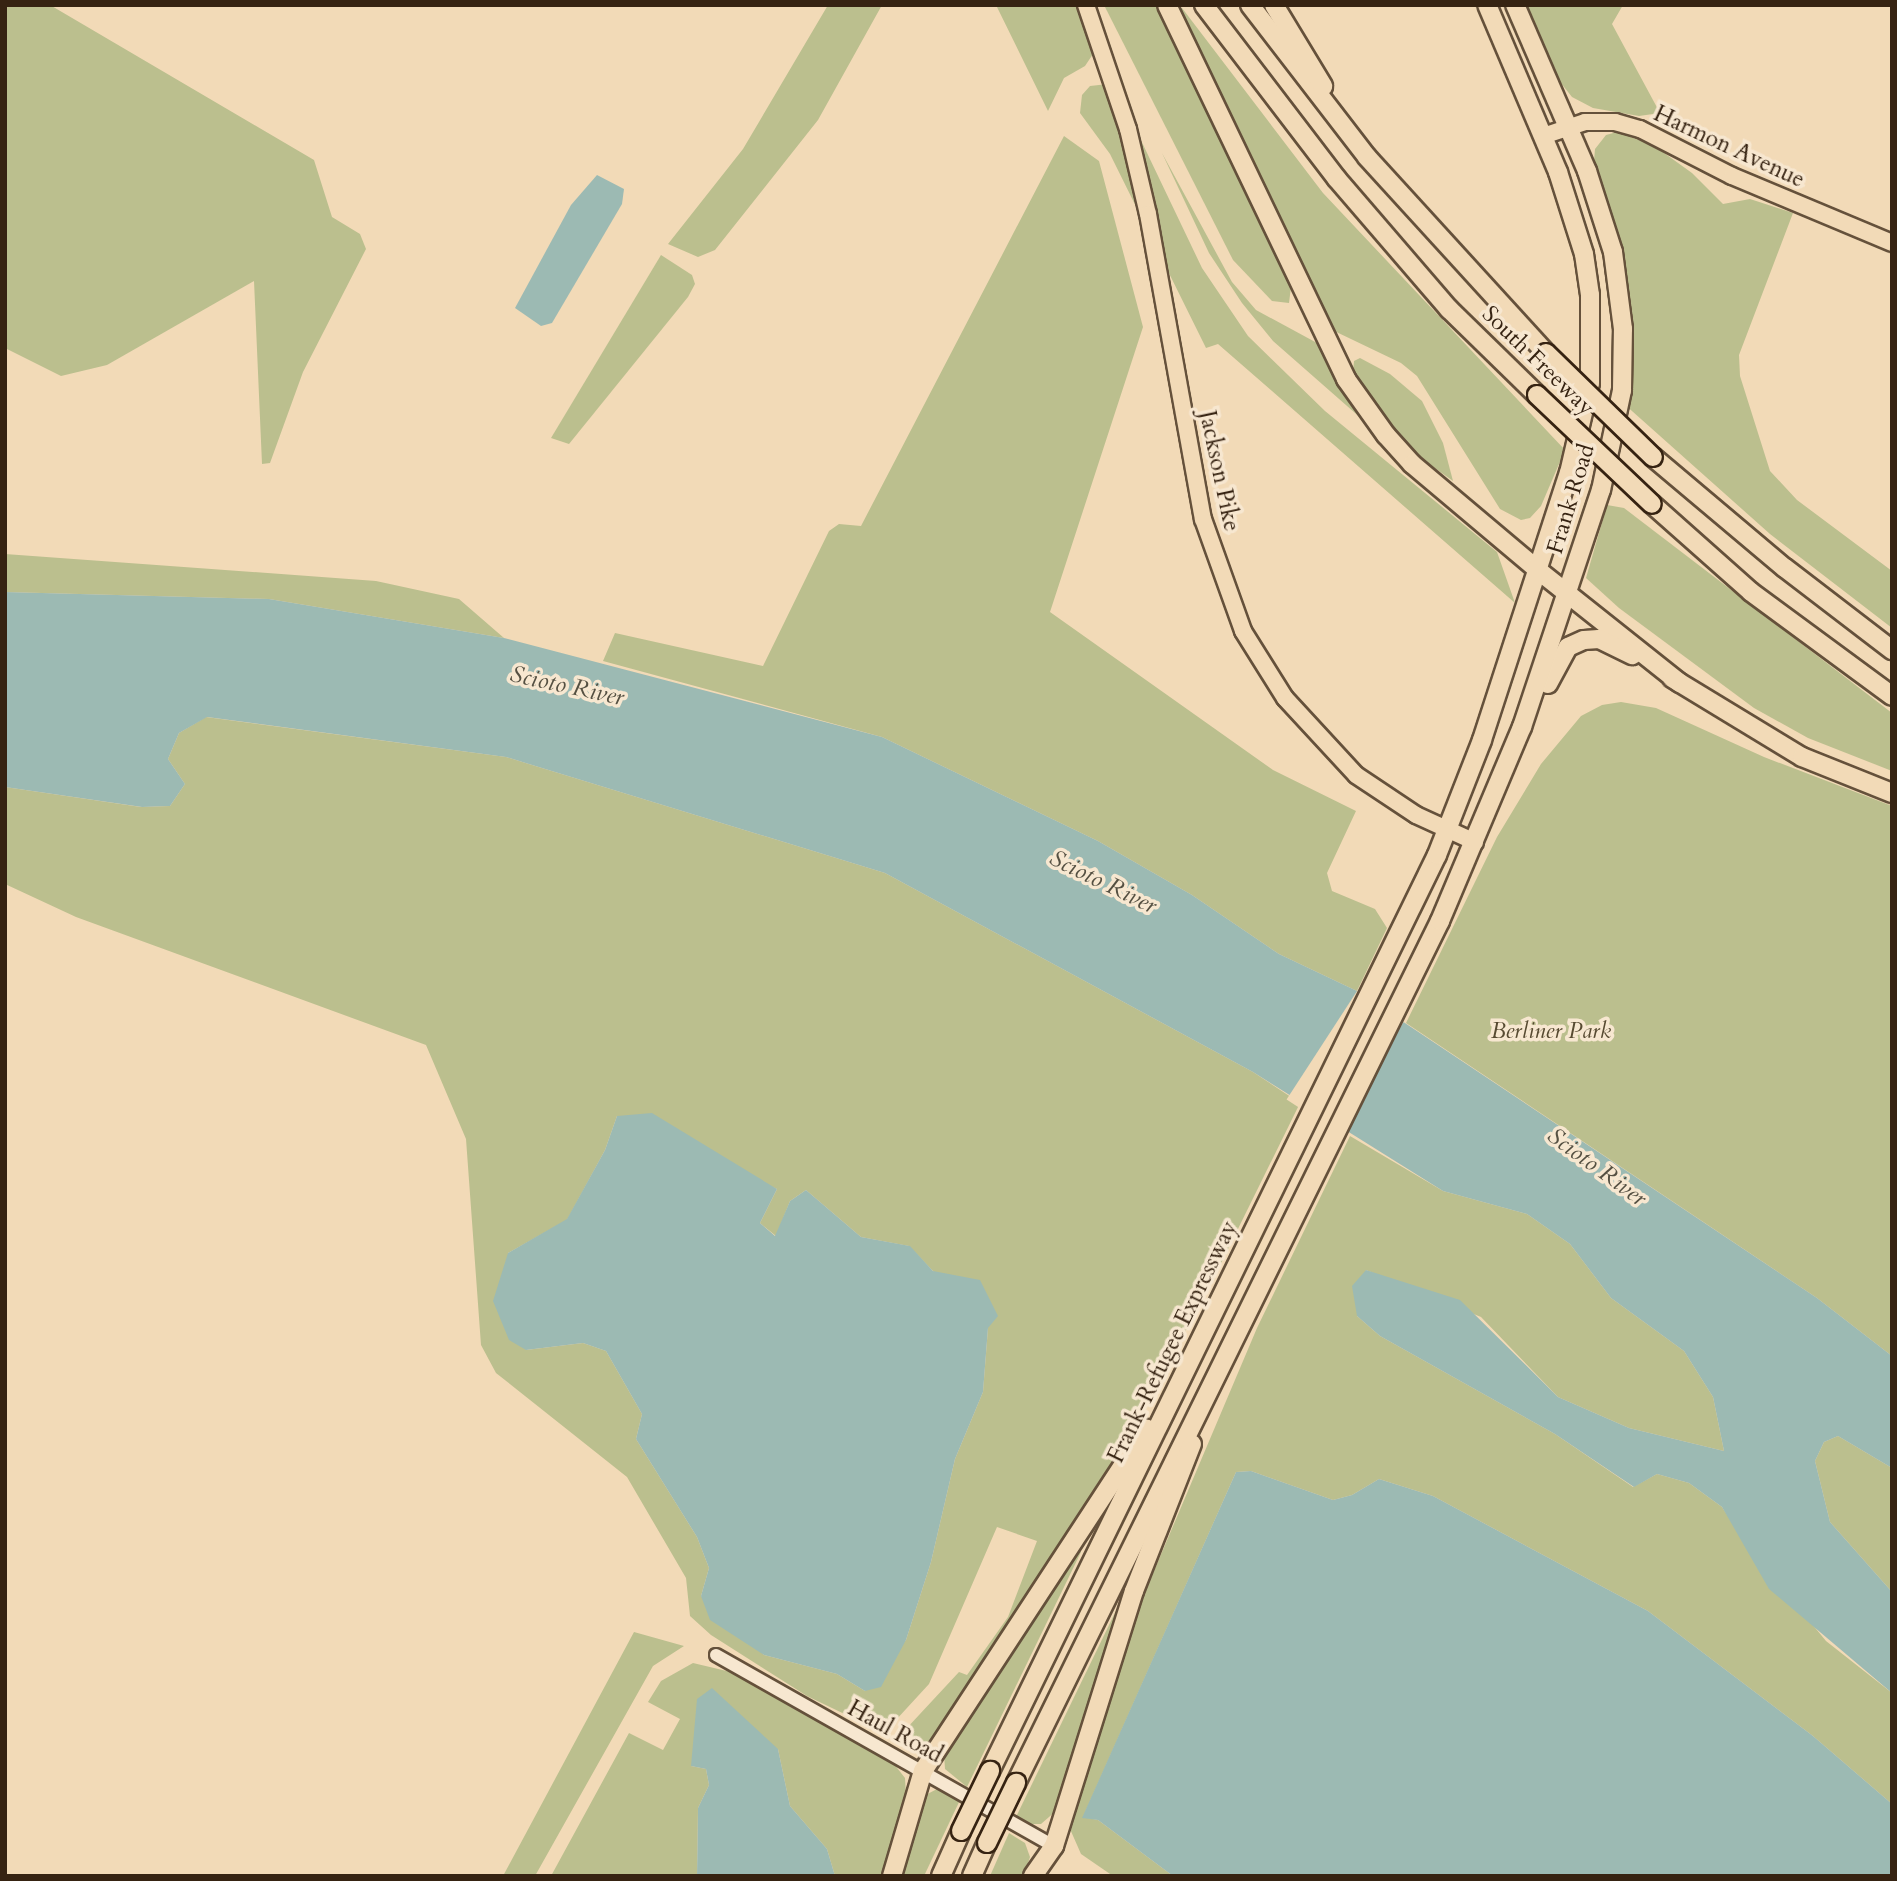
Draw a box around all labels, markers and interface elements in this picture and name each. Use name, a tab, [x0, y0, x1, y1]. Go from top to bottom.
street label: Harmon Avenue	[1649, 100, 1809, 194]
street label: South Freeway	[1476, 301, 1600, 421]
street label: Jackson Pike	[1193, 408, 1245, 534]
street label: Frank Road	[1541, 441, 1601, 557]
water label: Scioto River	[508, 660, 626, 712]
water label: Scioto River	[1045, 844, 1161, 920]
park label: Berliner Park	[1491, 1017, 1611, 1045]
water label: Scioto River	[1542, 1121, 1652, 1213]
street label: Frank-Refugee Expressway	[1102, 1217, 1244, 1467]
street label: Haul Road	[843, 1695, 947, 1769]

